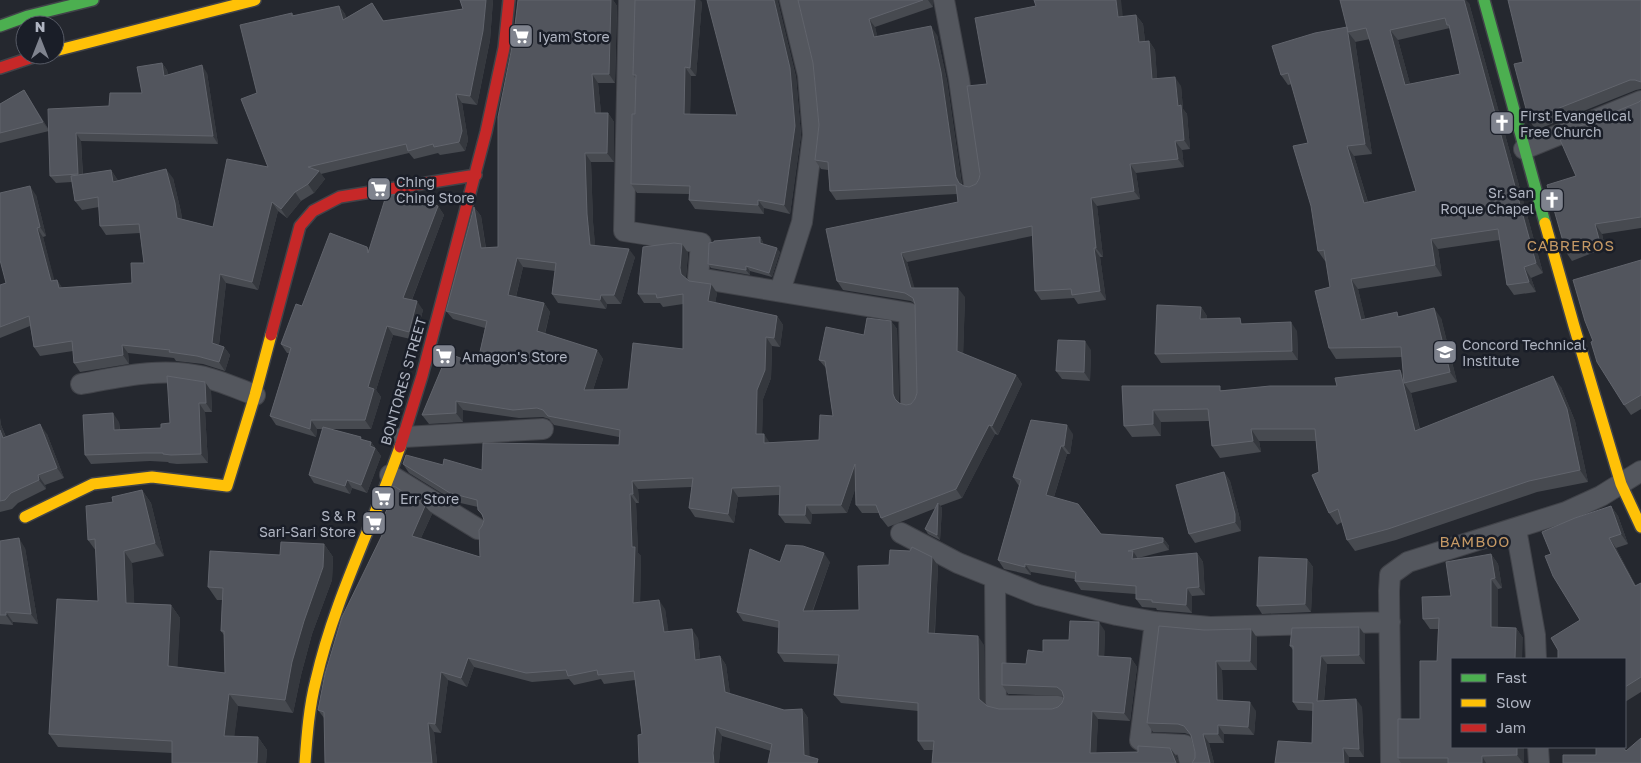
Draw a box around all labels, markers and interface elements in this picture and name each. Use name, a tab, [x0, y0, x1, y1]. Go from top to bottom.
north arrow	[15, 15, 65, 65]
text: N	[35, 18, 45, 35]
supermarket icon: Iyam Store	[508, 23, 534, 49]
place label: Iyam Store	[538, 28, 610, 45]
place label: First Evangelical Free Church	[1520, 107, 1631, 140]
church icon: First Evangelical Free Church	[1489, 110, 1515, 136]
place label: Ching Ching Store	[396, 173, 475, 206]
supermarket icon: Ching Ching Store	[366, 176, 392, 202]
place label: Sr. San Roque Chapel	[1440, 184, 1534, 217]
church icon: Sr. San Roque Chapel	[1539, 187, 1565, 213]
district label: CABREROS	[1527, 236, 1615, 254]
street label: BONTORES STREET	[377, 315, 430, 447]
place label: Concord Technical Institute	[1462, 336, 1586, 369]
school or university icon: Concord Technical Institute	[1432, 339, 1458, 365]
supermarket icon: Amagon's Store	[431, 343, 457, 369]
place label: Amagon's Store	[462, 348, 567, 365]
supermarket icon: Err Store	[370, 485, 396, 511]
place label: Err Store	[400, 490, 459, 507]
place label: S & R Sari-Sari Store	[259, 507, 356, 540]
supermarket icon: S & R Sari-Sari Store	[361, 510, 387, 536]
district label: BAMBOO	[1440, 532, 1510, 550]
legend	[1451, 658, 1626, 748]
text: Fast	[1496, 668, 1527, 686]
text: Slow	[1496, 693, 1531, 711]
text: Jam	[1496, 718, 1526, 736]

